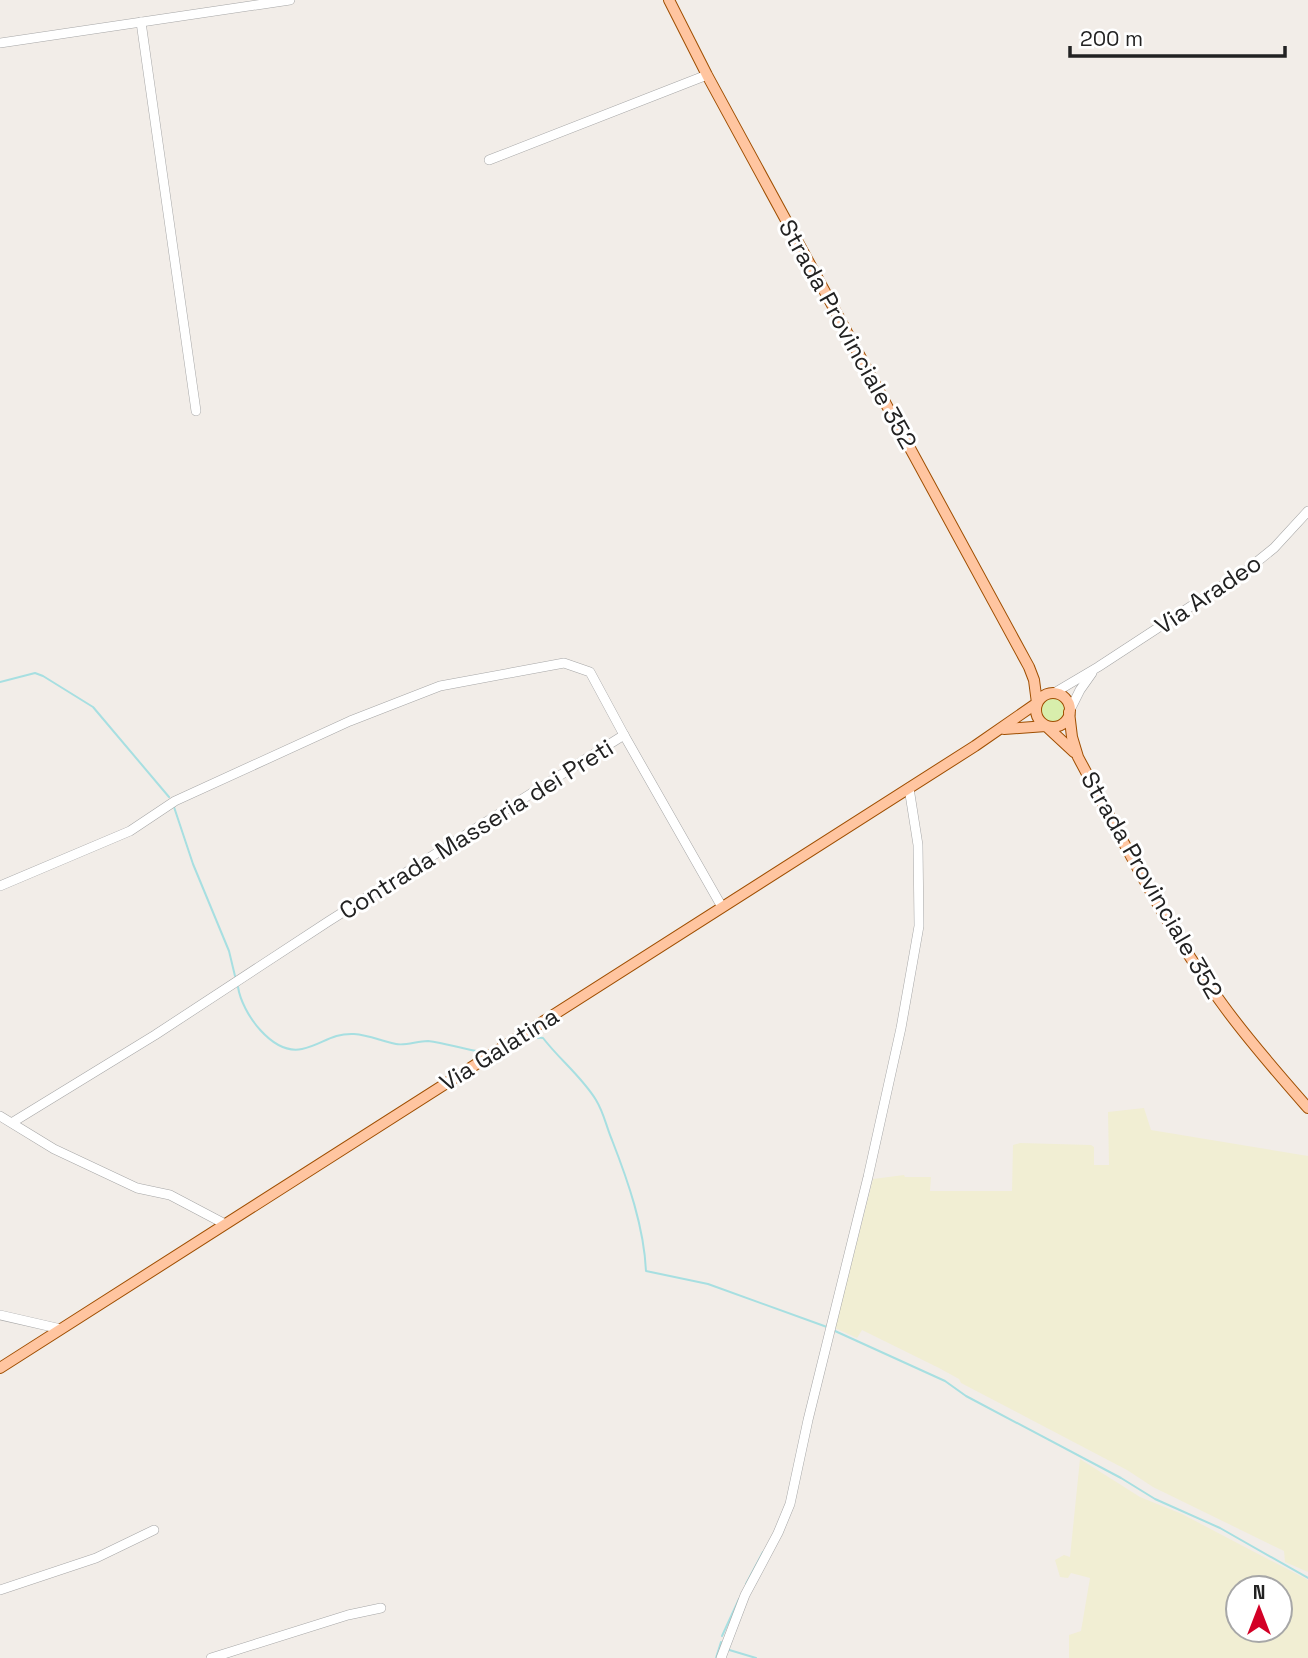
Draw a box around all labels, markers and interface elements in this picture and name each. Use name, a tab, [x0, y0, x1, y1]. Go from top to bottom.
scale bar	[1070, 14, 1285, 58]
text: 200 m	[1080, 25, 1143, 52]
street label: Strada Provinciale 352	[772, 214, 924, 454]
street label: Via Aradeo	[1149, 547, 1267, 641]
street label: Contrada Masseria dei Preti	[333, 732, 619, 926]
street label: Strada Provinciale 352	[1074, 766, 1230, 1004]
street label: Via Galatina	[434, 1000, 564, 1098]
north arrow	[1224, 1574, 1294, 1644]
text: N	[1253, 1580, 1265, 1605]

